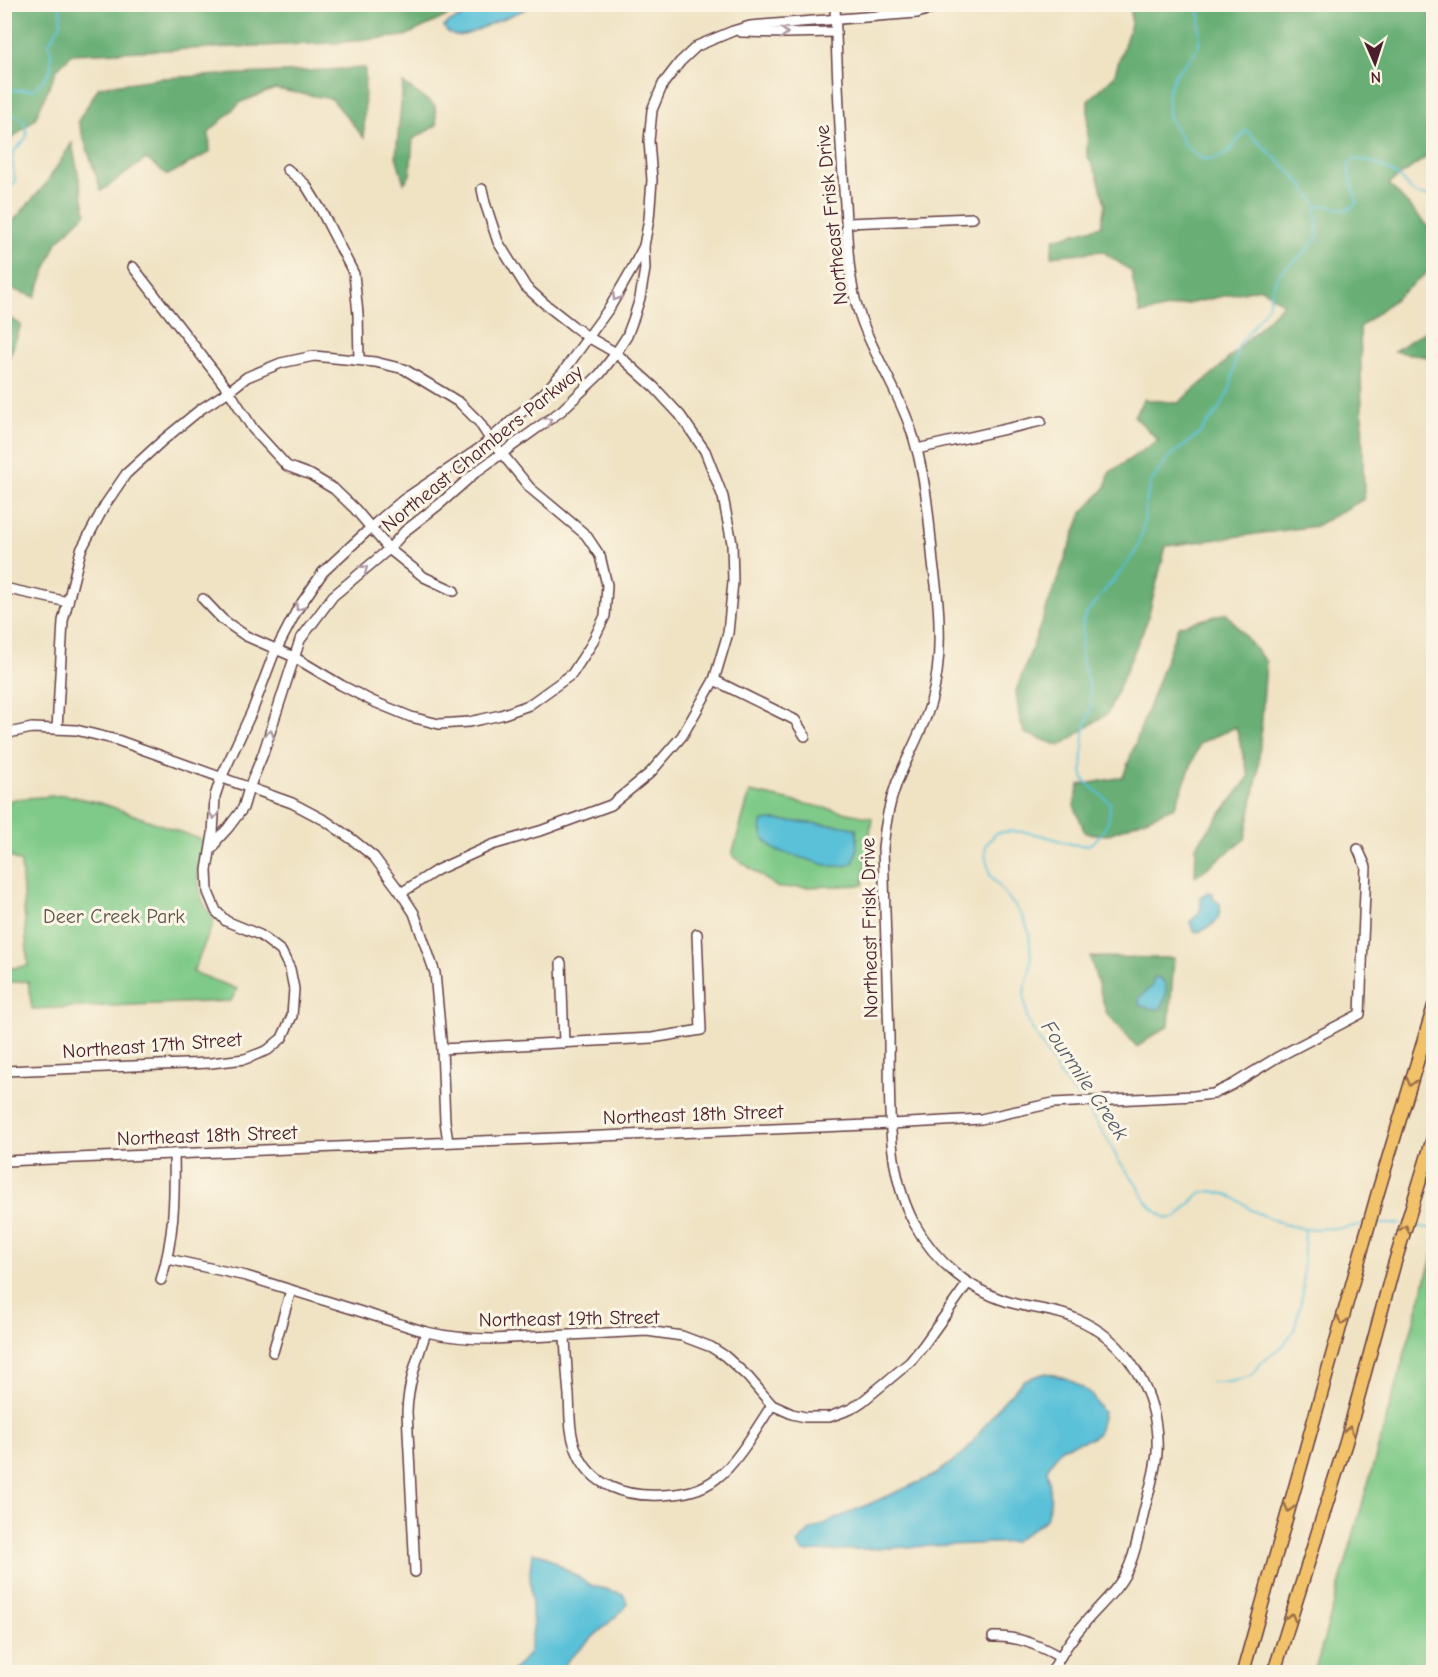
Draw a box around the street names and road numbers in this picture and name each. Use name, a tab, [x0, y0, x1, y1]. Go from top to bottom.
street label: Northeast Frisk Drive	[811, 124, 852, 306]
street label: Northeast Chambers Parkway	[377, 360, 587, 537]
street label: Northeast Frisk Drive	[856, 837, 883, 1019]
street label: Northeast 17th Street	[62, 1028, 244, 1063]
street label: Northeast 18th Street	[602, 1100, 785, 1129]
street label: Northeast 18th Street	[116, 1121, 299, 1150]
street label: Northeast 19th Street	[478, 1305, 661, 1332]

